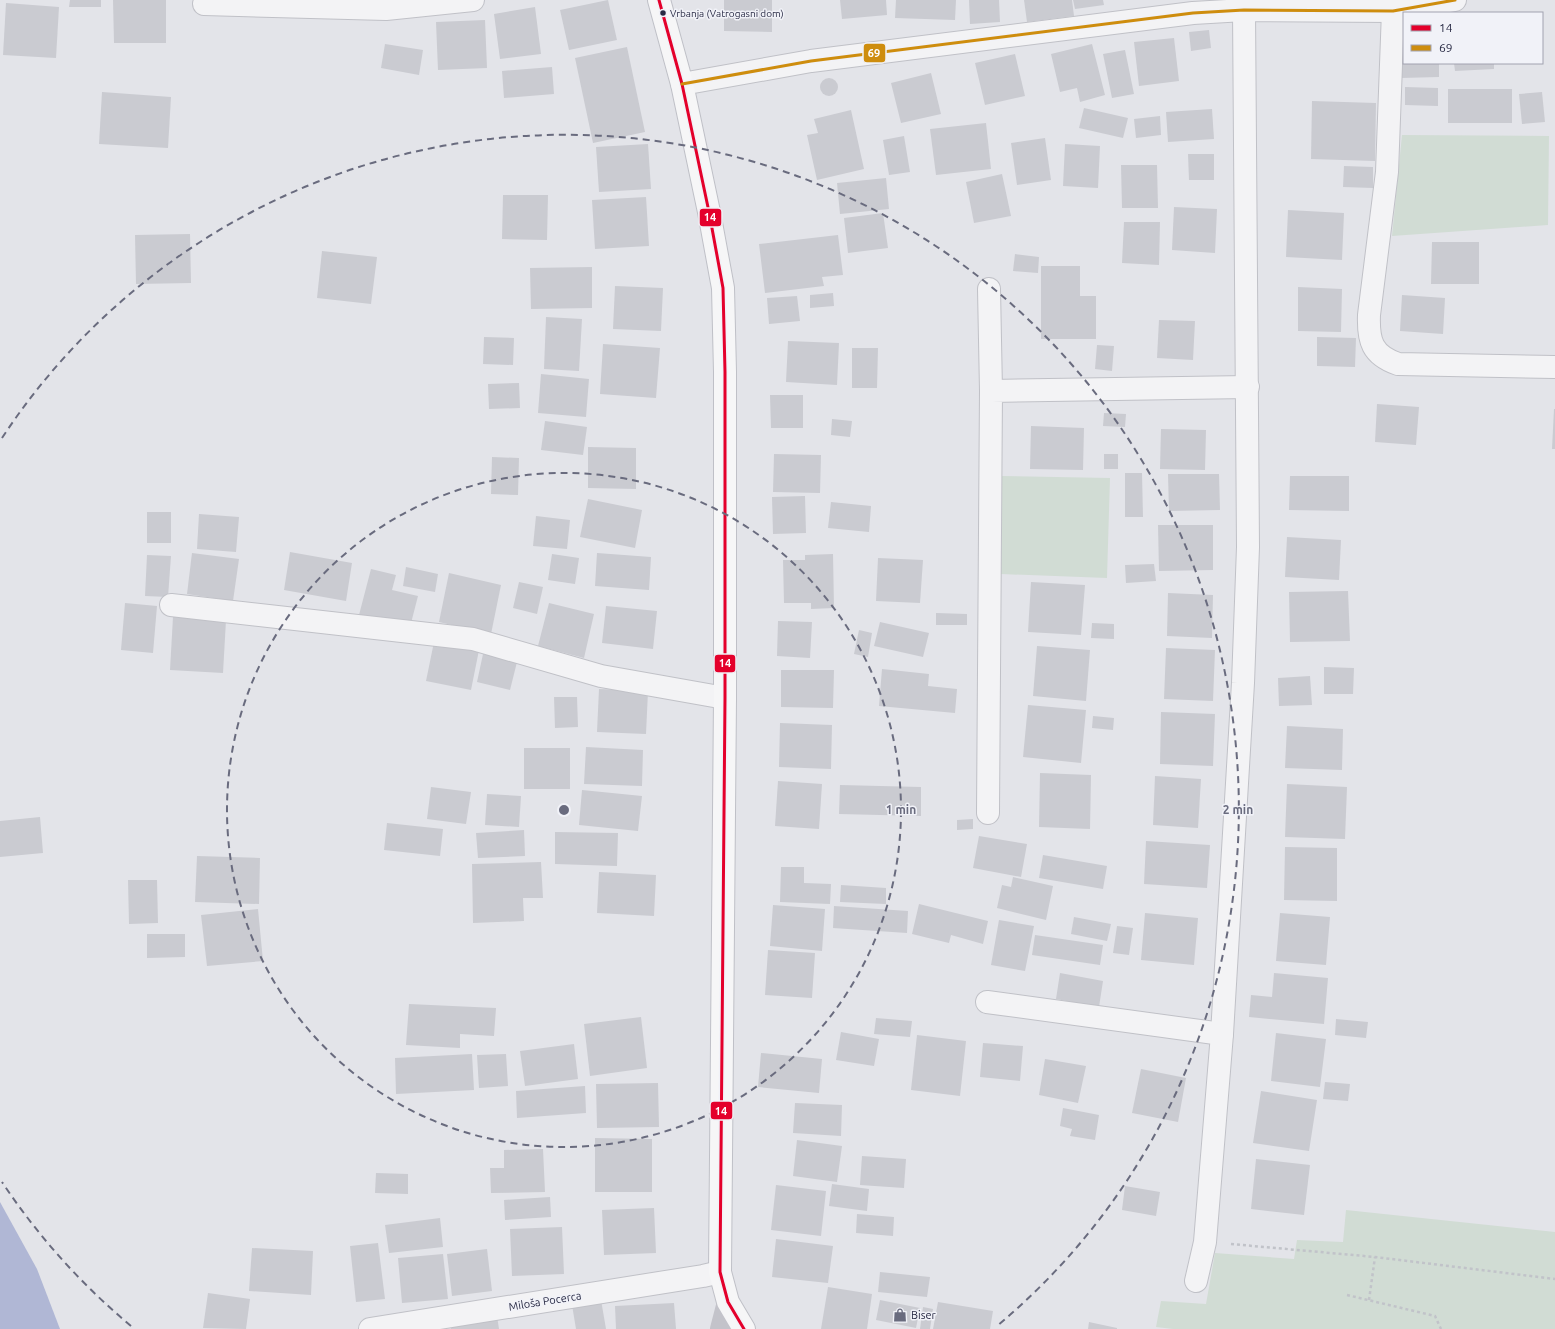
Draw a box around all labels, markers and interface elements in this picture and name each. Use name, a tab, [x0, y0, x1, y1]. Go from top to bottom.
marker: Vrbanja (Vatrogasni dom)	[658, 8, 668, 18]
place label: Vrbanja (Vatrogasni dom)	[670, 8, 784, 19]
legend	[1403, 12, 1543, 64]
text: 14	[1439, 21, 1453, 34]
text: 69	[1439, 41, 1453, 54]
line badge: 69	[863, 43, 886, 63]
text: 69	[868, 47, 880, 59]
line badge: 14	[699, 208, 722, 227]
text: 14	[704, 211, 716, 223]
line badge: 14	[714, 654, 736, 673]
text: 14	[719, 657, 731, 669]
centre of rings	[557, 803, 571, 817]
text: 1 min	[886, 803, 916, 816]
text: 2 min	[1223, 803, 1253, 816]
line badge: 14	[710, 1101, 733, 1120]
text: 14	[715, 1105, 727, 1117]
street label: Miloša Pocerca	[508, 1289, 582, 1313]
shop icon: Biser	[892, 1307, 908, 1323]
place label: Biser	[911, 1309, 937, 1321]

